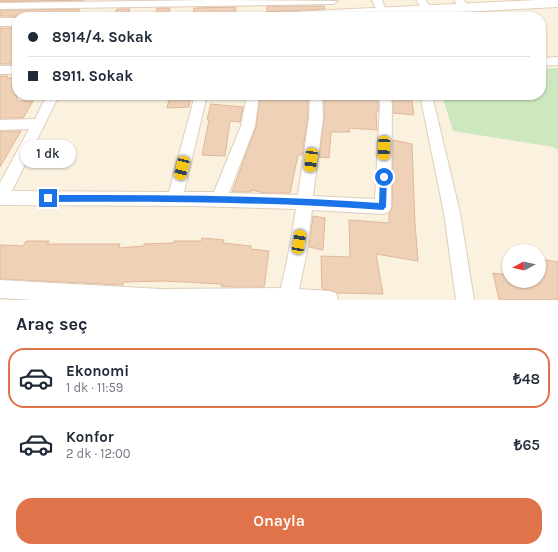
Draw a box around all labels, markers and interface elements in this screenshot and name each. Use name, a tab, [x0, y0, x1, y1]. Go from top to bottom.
text: 8914/4. Sokak	[52, 28, 153, 46]
text: 8911. Sokak	[52, 67, 133, 85]
car	[378, 136, 390, 160]
callout: 1 dk	[20, 140, 76, 168]
text: 1 dk	[36, 146, 60, 161]
car	[304, 147, 318, 173]
car	[173, 155, 191, 181]
route start	[375, 168, 393, 186]
route end	[39, 189, 57, 207]
car	[291, 229, 307, 255]
north arrow	[502, 244, 546, 288]
map controls	[502, 244, 546, 288]
text: Araç seç	[16, 313, 88, 335]
icon: car	[18, 360, 54, 396]
text: Ekonomi	[66, 362, 129, 380]
text: ₺48	[513, 370, 540, 388]
text: 1 dk · 11:59	[66, 380, 123, 395]
icon: car	[18, 426, 54, 462]
text: Konfor	[66, 428, 114, 446]
text: ₺65	[514, 436, 540, 454]
text: 2 dk · 12:00	[66, 446, 130, 461]
button: Onayla	[16, 498, 542, 544]

